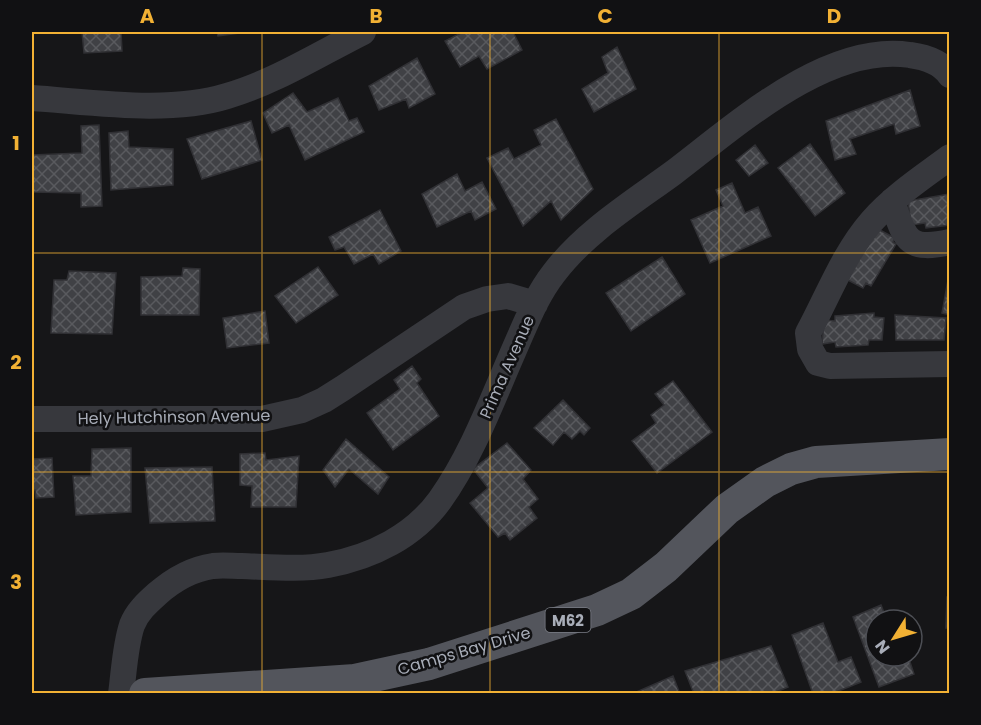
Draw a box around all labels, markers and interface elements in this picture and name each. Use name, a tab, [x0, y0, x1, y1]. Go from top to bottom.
text: A	[140, 2, 155, 30]
text: B	[369, 2, 383, 30]
text: C	[597, 2, 613, 30]
text: D	[827, 2, 841, 30]
text: 1	[12, 129, 20, 157]
street label: Prima Avenue	[474, 312, 540, 422]
text: 2	[10, 348, 22, 376]
street label: Hely Hutchinson Avenue	[77, 404, 271, 430]
text: 3	[10, 568, 22, 596]
road number: M62	[546, 608, 590, 632]
north arrow	[864, 608, 924, 668]
street label: Camps Bay Drive	[395, 621, 533, 681]
text: N	[870, 635, 895, 658]

